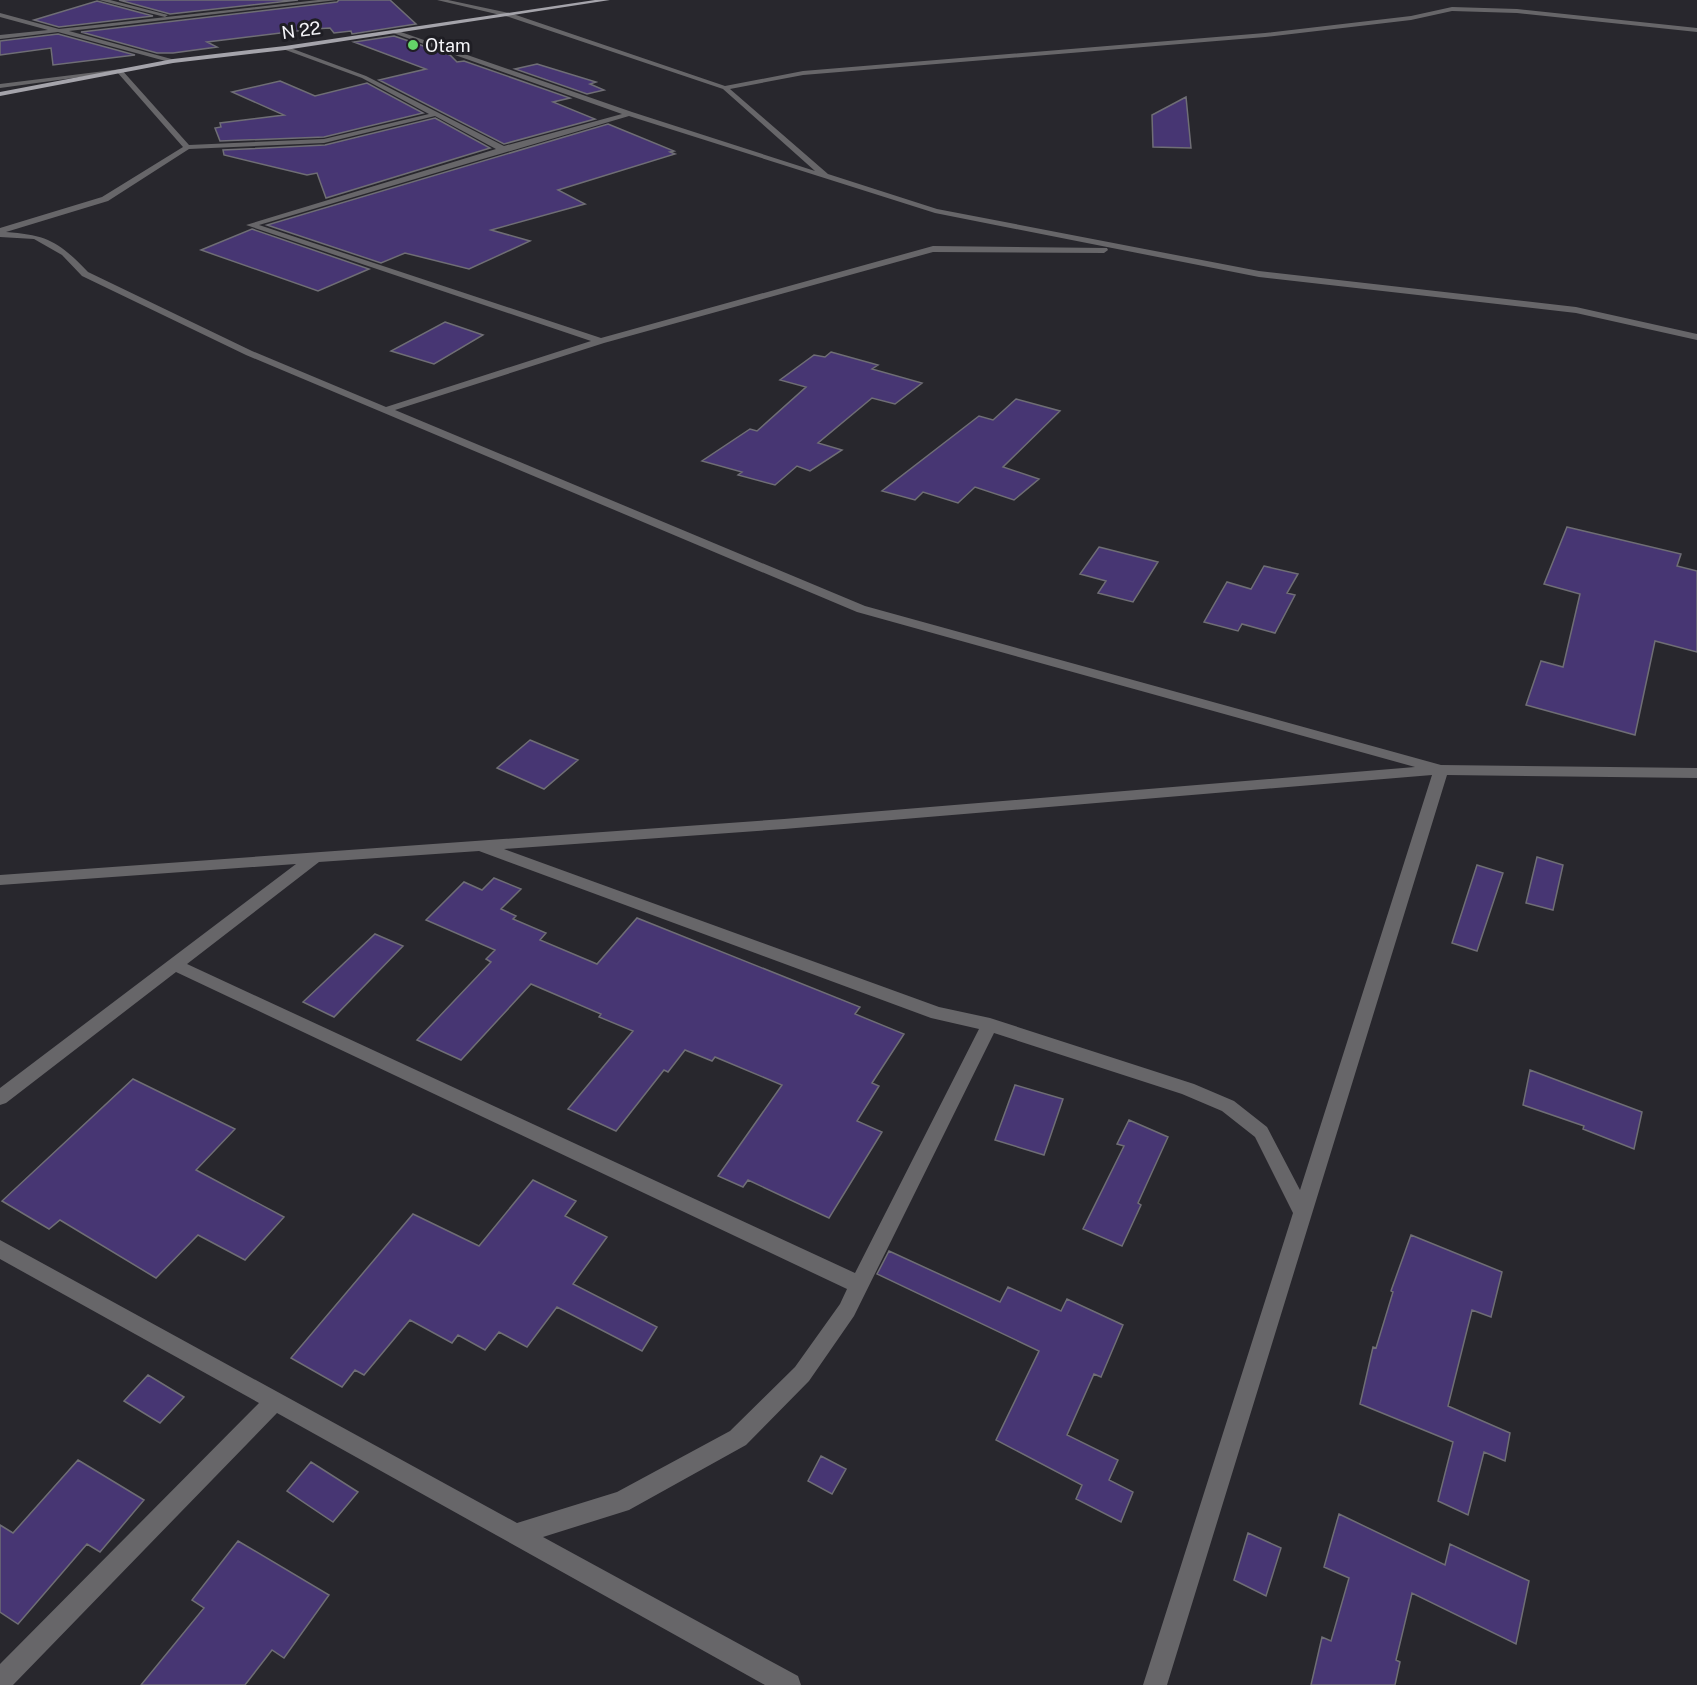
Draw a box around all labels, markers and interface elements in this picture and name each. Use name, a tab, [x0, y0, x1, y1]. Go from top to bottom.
street label: N 22	[280, 17, 322, 43]
place label: Otam	[425, 35, 471, 56]
marker: Otam	[406, 38, 420, 52]

